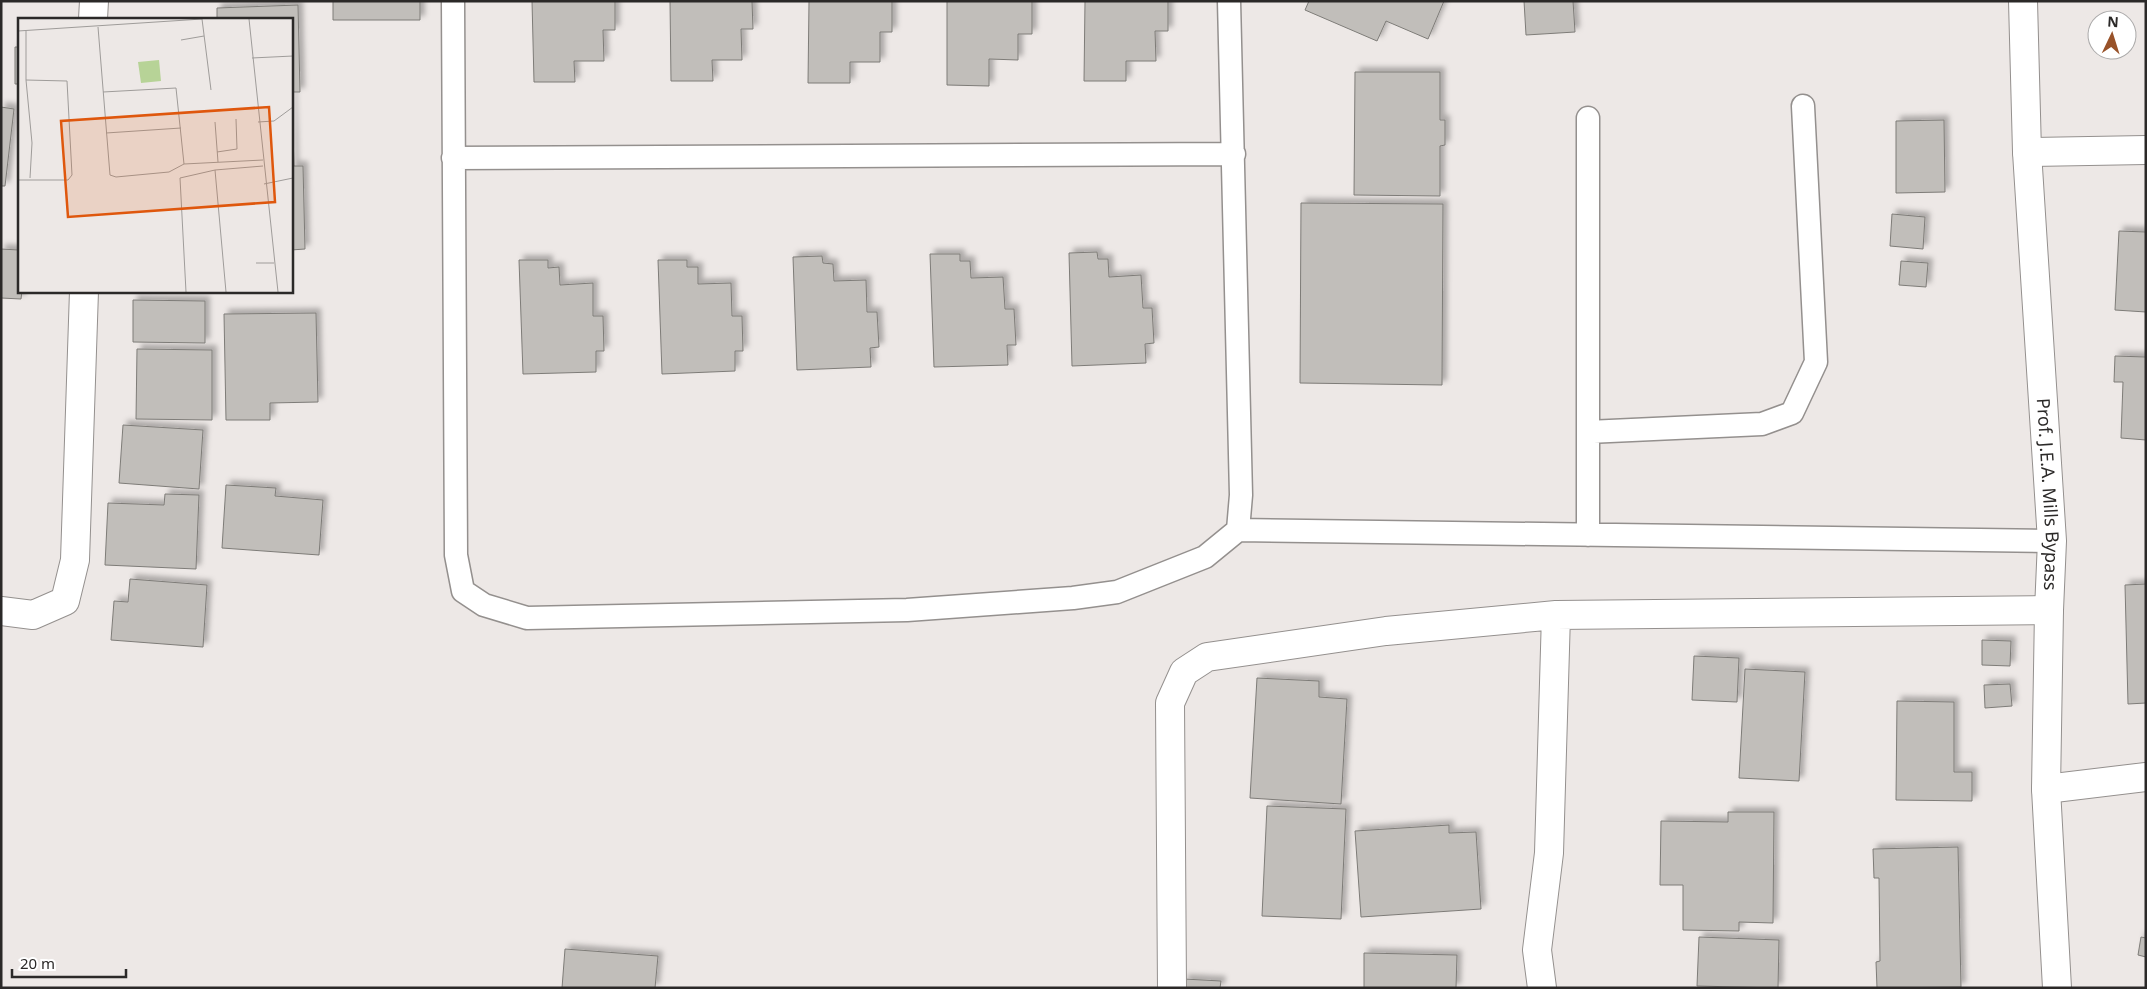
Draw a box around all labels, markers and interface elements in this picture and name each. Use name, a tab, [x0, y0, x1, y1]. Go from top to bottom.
north arrow	[2087, 10, 2137, 60]
text: N	[2107, 12, 2119, 31]
inset map	[18, 18, 292, 292]
street label: Prof. J.E.A. Mills Bypass	[2032, 397, 2065, 591]
scale bar	[12, 946, 126, 978]
text: 20 m	[20, 953, 55, 973]

